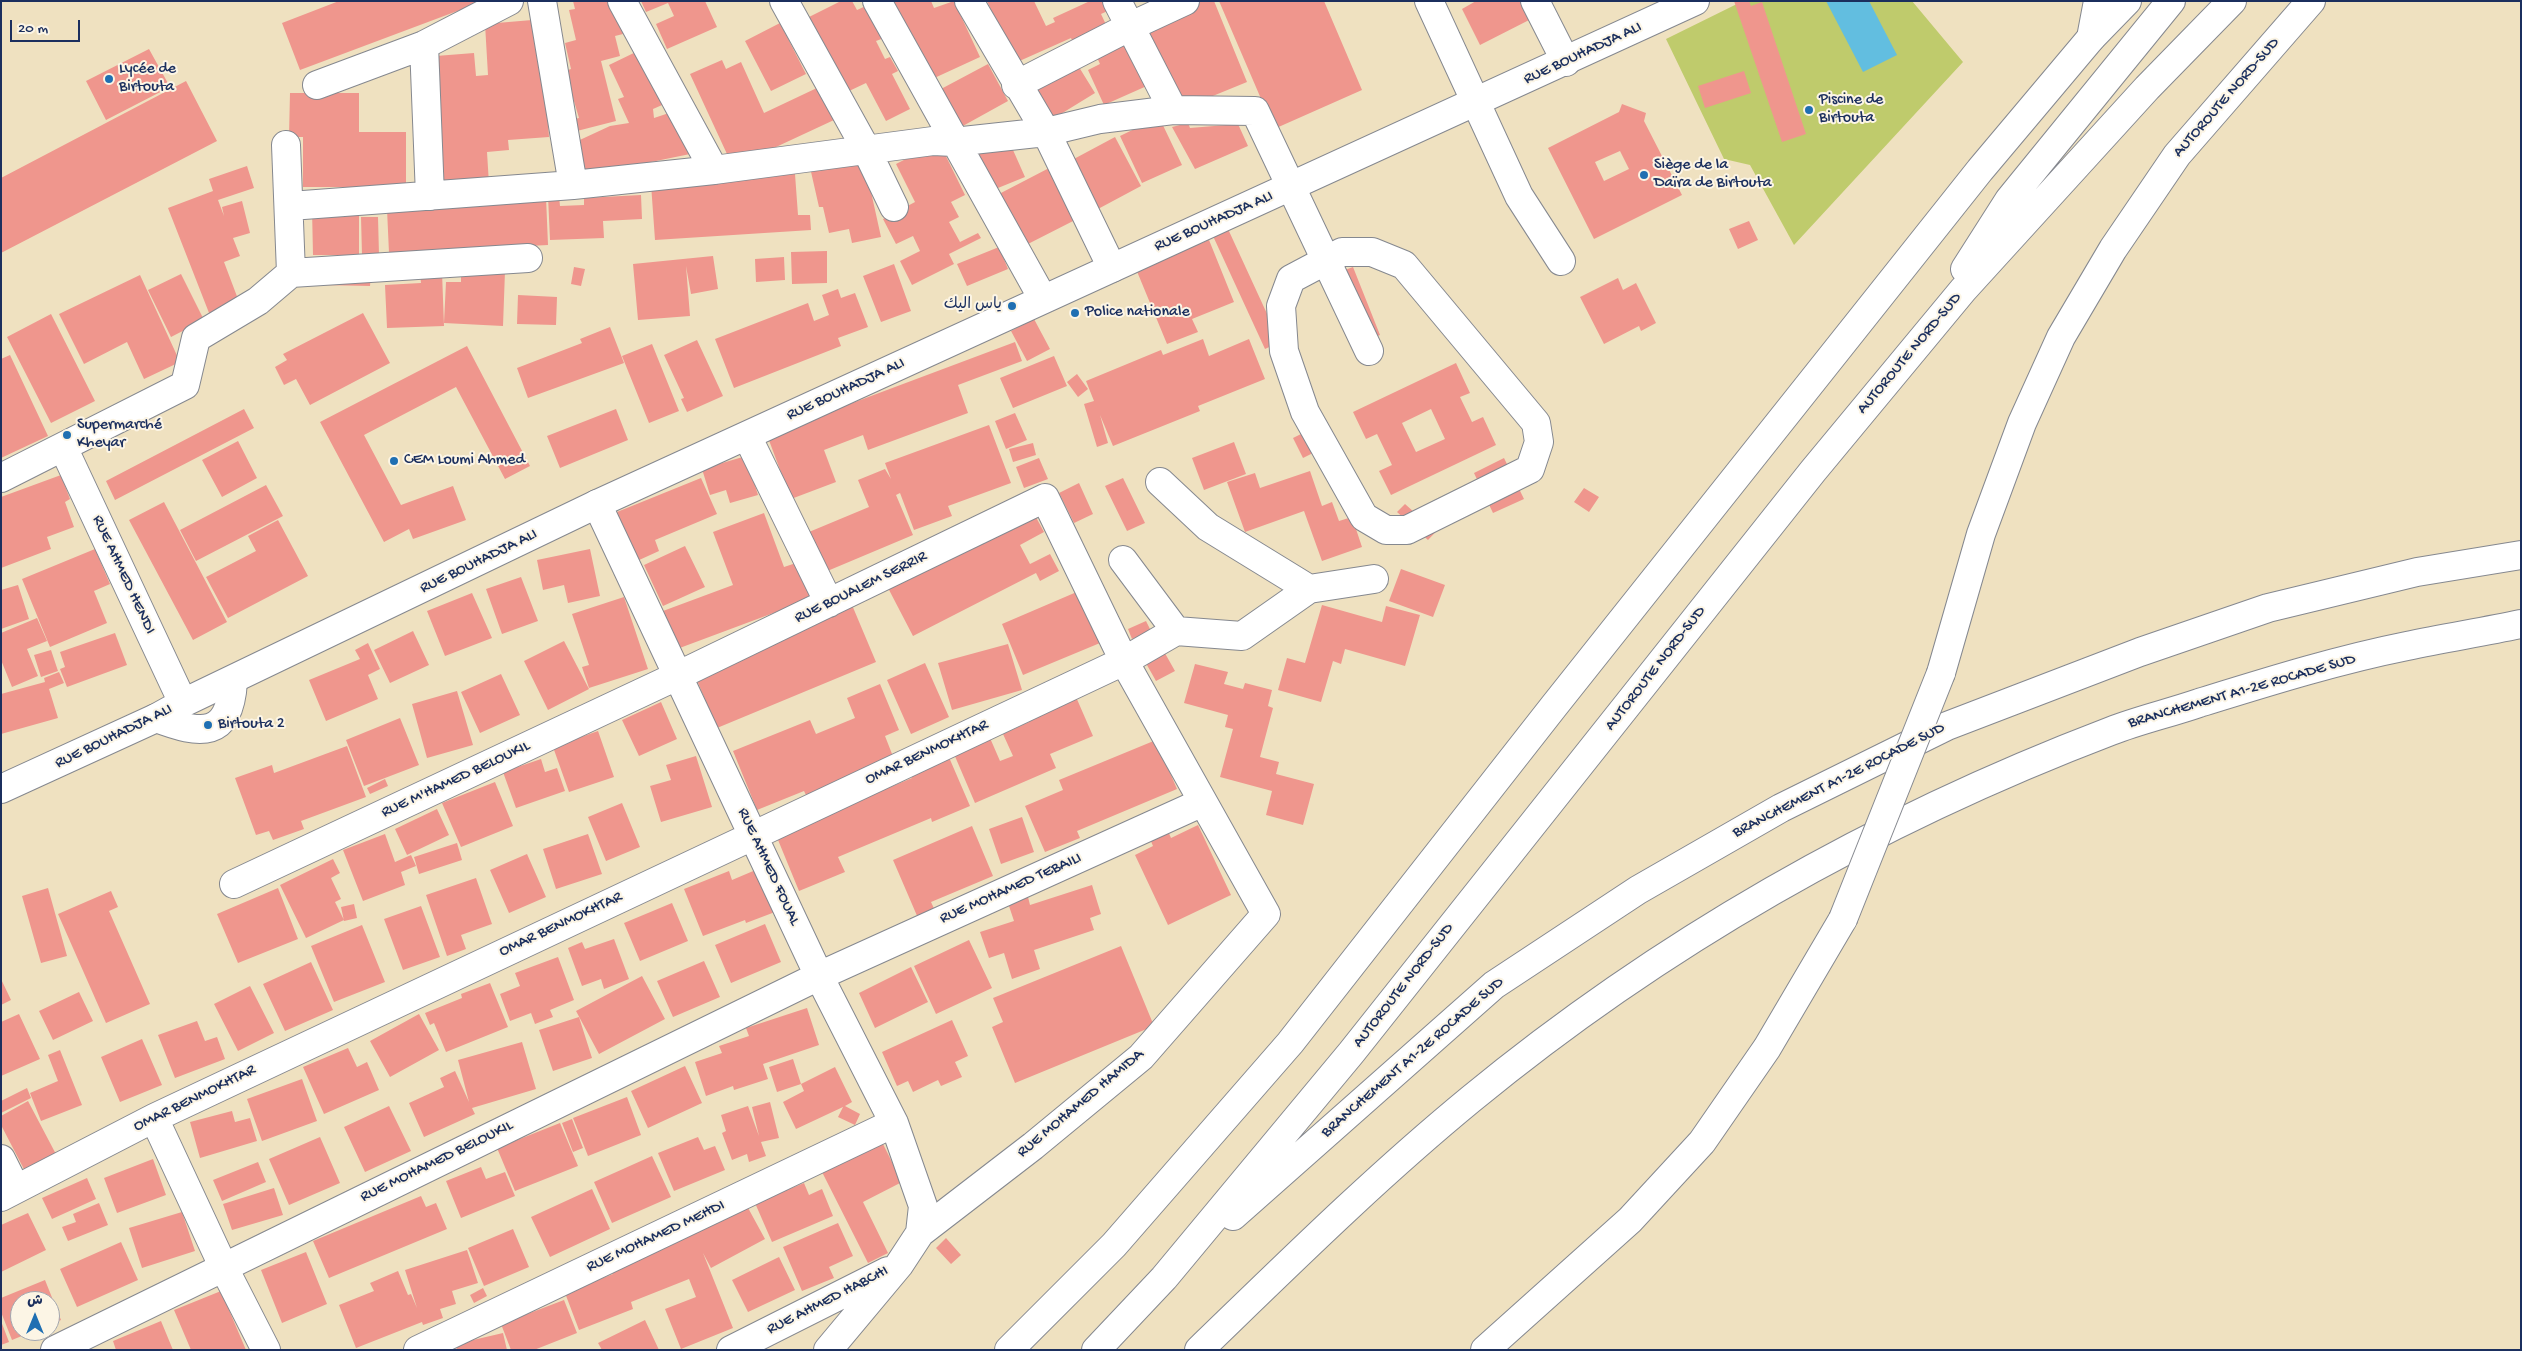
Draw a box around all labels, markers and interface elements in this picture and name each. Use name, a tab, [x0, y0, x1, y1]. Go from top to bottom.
scale bar	[12, 10, 82, 42]
street label: RUE BOUHADJA ALI	[1521, 18, 1645, 90]
text: 20 m	[18, 20, 48, 38]
street label: AUTOROUTE NORD-SUD	[2170, 34, 2284, 162]
place label: Lycée de Birtouta	[119, 60, 176, 98]
marker: Lycée de Birtouta	[103, 73, 115, 85]
place label: Piscine de Birtouta	[1819, 91, 1883, 129]
marker: Piscine de Birtouta	[1803, 104, 1815, 116]
place label: Siège de la Daïra de Birtouta	[1654, 156, 1772, 194]
marker: Siège de la Daïra de Birtouta	[1638, 169, 1650, 181]
street label: RUE BOUHADJA ALI	[1152, 187, 1276, 257]
street label: AUTOROUTE NORD-SUD	[1854, 289, 1966, 419]
place label: ياس اليك	[944, 296, 1002, 316]
marker: ياس اليك	[1006, 300, 1018, 312]
place label: Police nationale	[1085, 303, 1190, 323]
marker: Police nationale	[1069, 307, 1081, 319]
street label: RUE BOUHADJA ALI	[784, 354, 908, 426]
place label: Supermarché Kheyar	[77, 416, 162, 454]
marker: Supermarché Kheyar	[61, 429, 73, 441]
place label: CEM Loumi Ahmed	[404, 451, 525, 471]
marker: CEM Loumi Ahmed	[388, 455, 400, 467]
street label: RUE AHMED HENDI	[87, 512, 159, 638]
street label: RUE BOUHADJA ALI	[417, 525, 541, 599]
street label: RUE BOUALEM SERRIR	[792, 548, 930, 628]
street label: AUTOROUTE NORD-SUD	[1601, 603, 1711, 735]
street label: BRANCHEMENT A1-2E ROCADE SUD	[2126, 650, 2358, 734]
street label: RUE BOUHADJA ALI	[52, 700, 176, 774]
place label: Birtouta 2	[218, 715, 285, 735]
street label: OMAR BENMOKHTAR	[862, 716, 992, 790]
marker: Birtouta 2	[202, 719, 214, 731]
street label: BRANCHEMENT A1-2E ROCADE SUD	[1730, 719, 1948, 843]
street label: RUE M'HAMED BELOUKIL	[379, 737, 533, 823]
street label: RUE AHMED FOUAL	[732, 805, 804, 929]
street label: RUE MOHAMED TEBAILI	[937, 849, 1085, 929]
street label: OMAR BENMOKHTAR	[496, 888, 626, 962]
street label: AUTOROUTE NORD-SUD	[1349, 920, 1459, 1052]
street label: BRANCHEMENT A1-2E ROCADE SUD	[1318, 973, 1508, 1143]
street label: RUE MOHAMED HAMIDA	[1014, 1045, 1148, 1163]
street label: OMAR BENMOKHTAR	[131, 1061, 259, 1137]
street label: RUE MOHAMED BELOUKIL	[358, 1117, 516, 1207]
street label: RUE MOHAMED MEHDI	[584, 1197, 728, 1277]
street label: RUE AHMED HABCHI	[764, 1262, 892, 1340]
north arrow	[10, 1291, 60, 1341]
text: ش	[27, 1293, 43, 1310]

